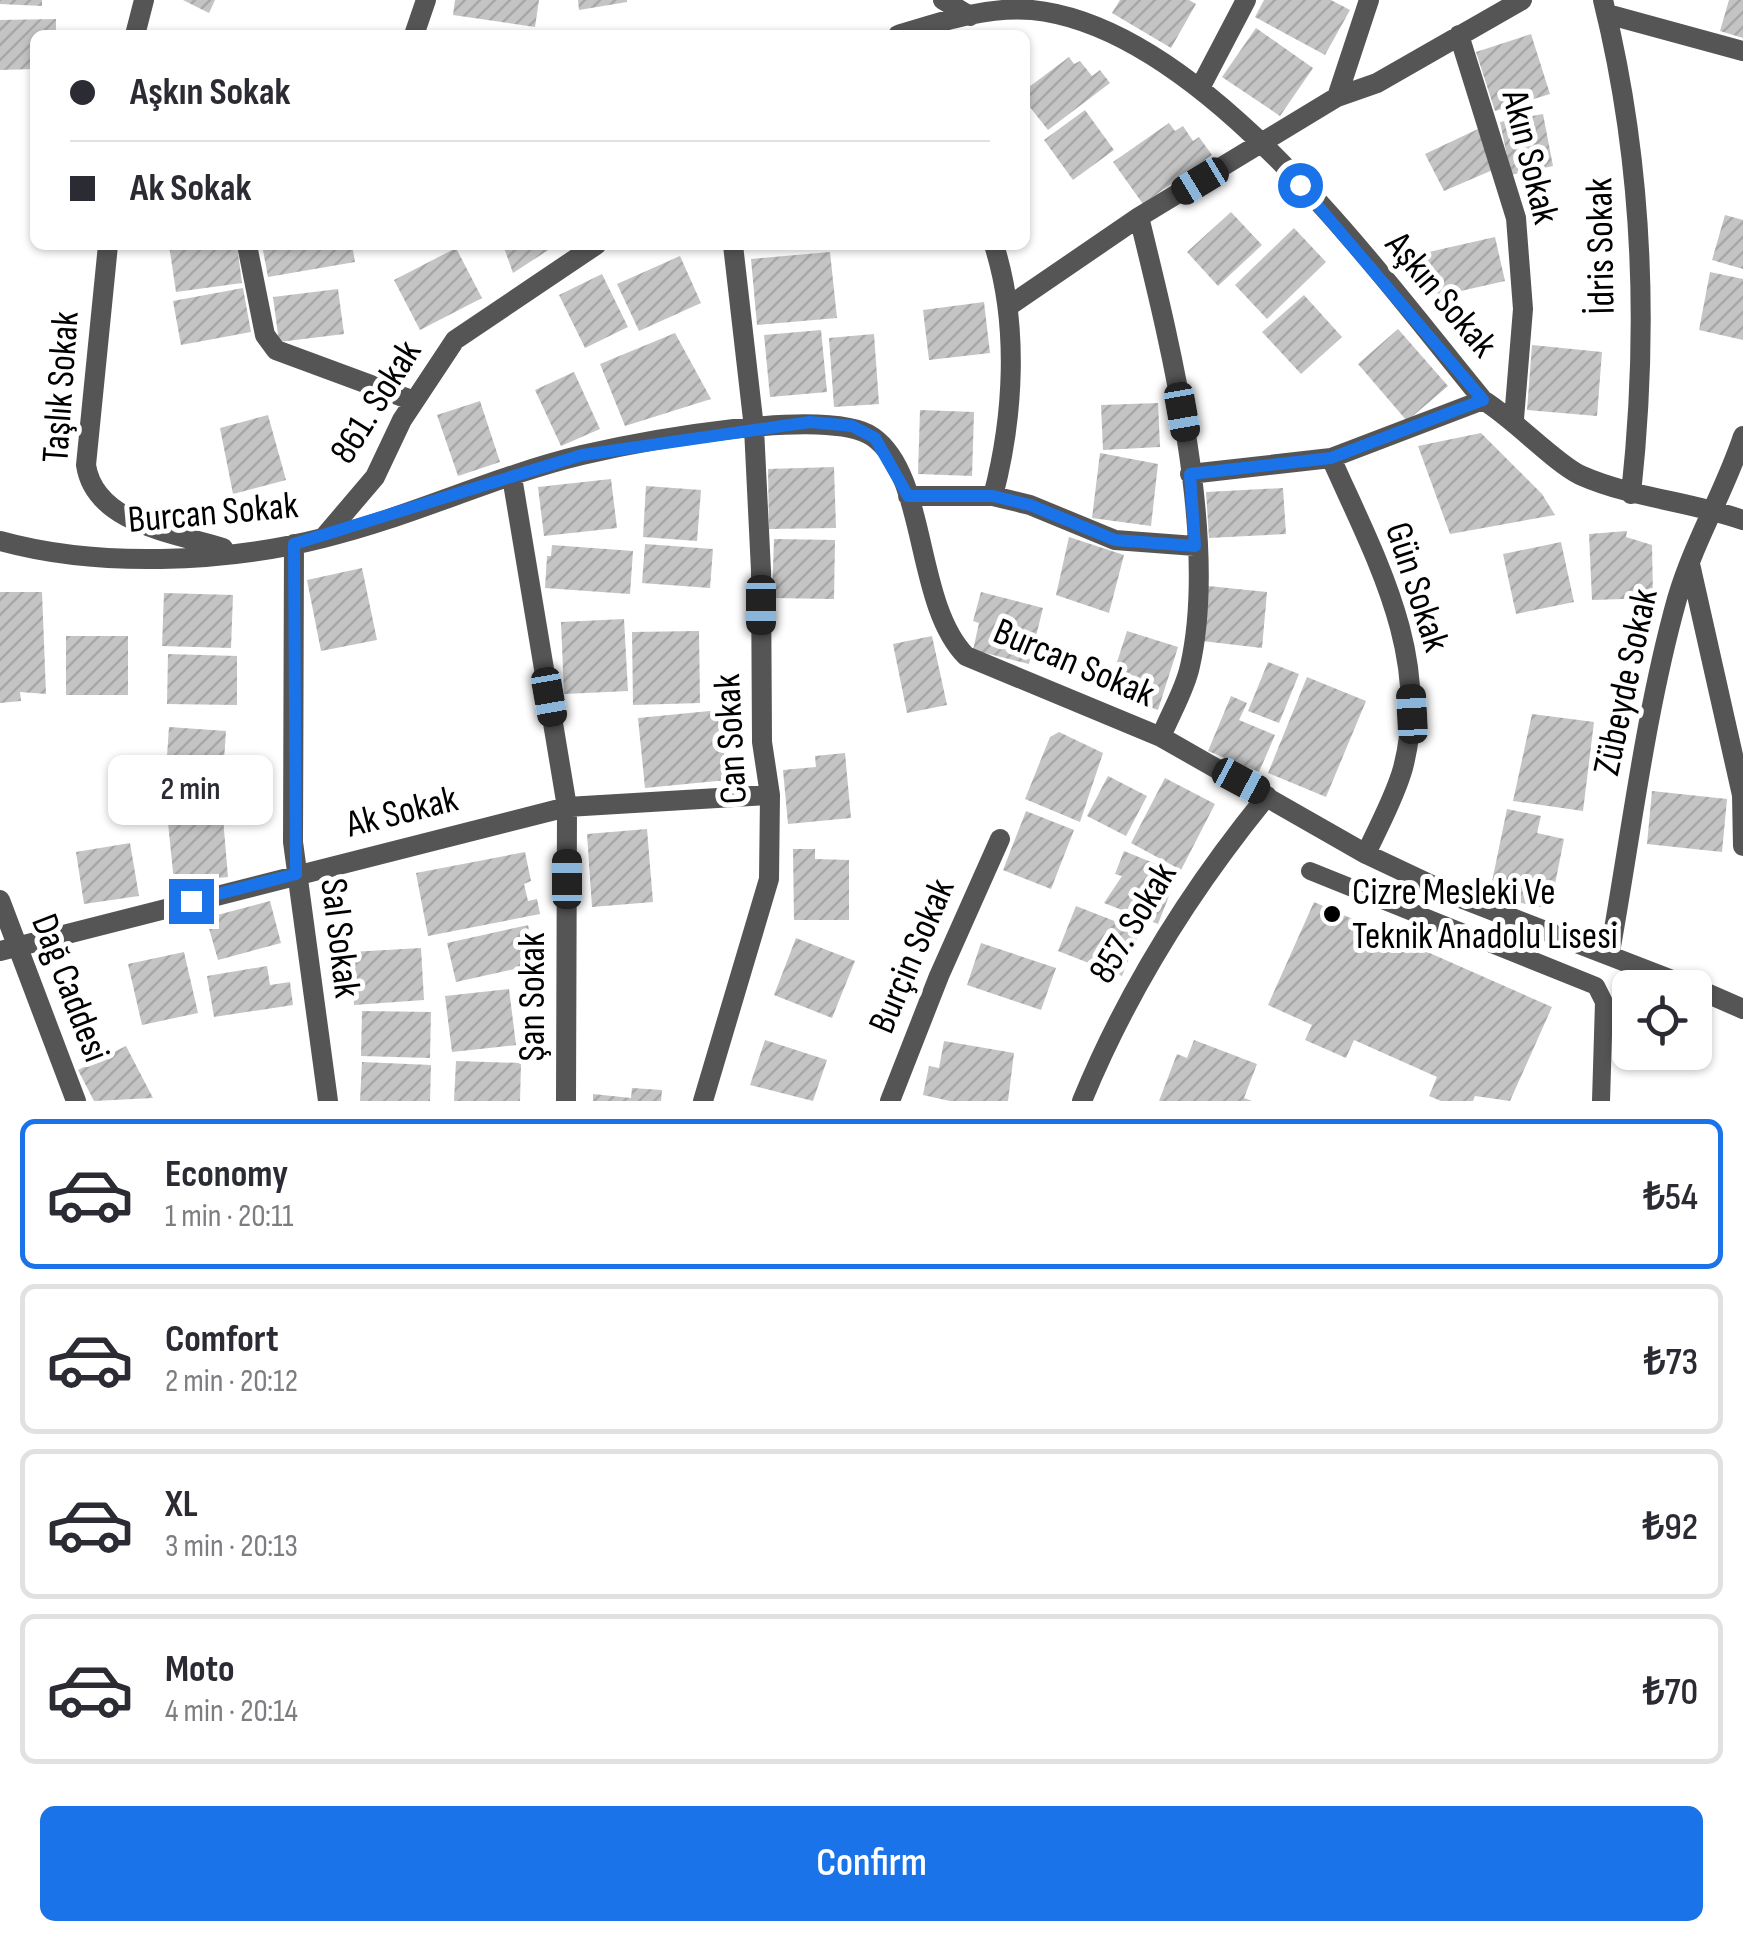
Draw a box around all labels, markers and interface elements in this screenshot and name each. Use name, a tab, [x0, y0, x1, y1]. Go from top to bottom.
text: Aşkın Sokak	[130, 70, 291, 115]
street label: Akın Sokak	[1491, 84, 1568, 229]
car	[1167, 153, 1233, 209]
route start	[1278, 163, 1323, 208]
text: Ak Sokak	[130, 166, 252, 211]
street label: İdris Sokak	[1577, 177, 1625, 315]
street label: Aşkın Sokak	[1375, 222, 1507, 367]
street label: Taşlık Sokak	[33, 309, 89, 464]
street label: 861. Sokak	[321, 332, 432, 472]
car	[1162, 380, 1202, 444]
street label: Burcan Sokak	[126, 483, 300, 543]
street label: Gün Sokak	[1375, 517, 1459, 658]
car	[746, 575, 776, 635]
street label: Zübeyde Sokak	[1584, 584, 1668, 779]
street label: Burcan Sokak	[987, 609, 1162, 717]
car	[529, 665, 569, 729]
street label: Can Sokak	[705, 672, 757, 805]
car	[1395, 683, 1429, 745]
car	[1207, 754, 1275, 808]
callout: 2 min	[109, 756, 274, 826]
text: 2 min	[161, 770, 220, 809]
street label: Ak Sokak	[341, 776, 463, 848]
car	[552, 849, 582, 909]
street label: 857. Sokak	[1080, 854, 1187, 991]
place label: Cizre Mesleki Ve Teknik Anadolu Lisesi	[1352, 870, 1618, 959]
street label: Burçin Sokak	[859, 872, 965, 1040]
street label: Sal Sokak	[310, 876, 370, 1001]
route end	[169, 879, 214, 924]
marker: Cizre Mesleki Ve Teknik Anadolu Lisesi	[1321, 903, 1343, 925]
street label: Dağ Caddesi	[21, 908, 119, 1068]
street label: Şan Sokak	[510, 932, 555, 1061]
map controls	[1612, 970, 1712, 1070]
button: locate	[1612, 970, 1712, 1070]
icon: car	[45, 1149, 135, 1239]
text: Economy	[165, 1152, 288, 1197]
text: ₺54	[1643, 1175, 1698, 1220]
text: 1 min · 20:11	[165, 1197, 294, 1236]
icon: car	[45, 1314, 135, 1404]
text: Comfort	[165, 1317, 279, 1362]
text: ₺73	[1644, 1340, 1698, 1385]
text: 2 min · 20:12	[165, 1362, 298, 1401]
icon: car	[45, 1479, 135, 1569]
text: XL	[165, 1482, 198, 1527]
text: ₺92	[1642, 1505, 1698, 1550]
text: 3 min · 20:13	[165, 1527, 298, 1566]
icon: car	[45, 1644, 135, 1734]
text: Moto	[165, 1647, 235, 1692]
text: ₺70	[1643, 1670, 1698, 1715]
text: 4 min · 20:14	[165, 1692, 298, 1731]
button: Confirm	[40, 1806, 1703, 1921]

